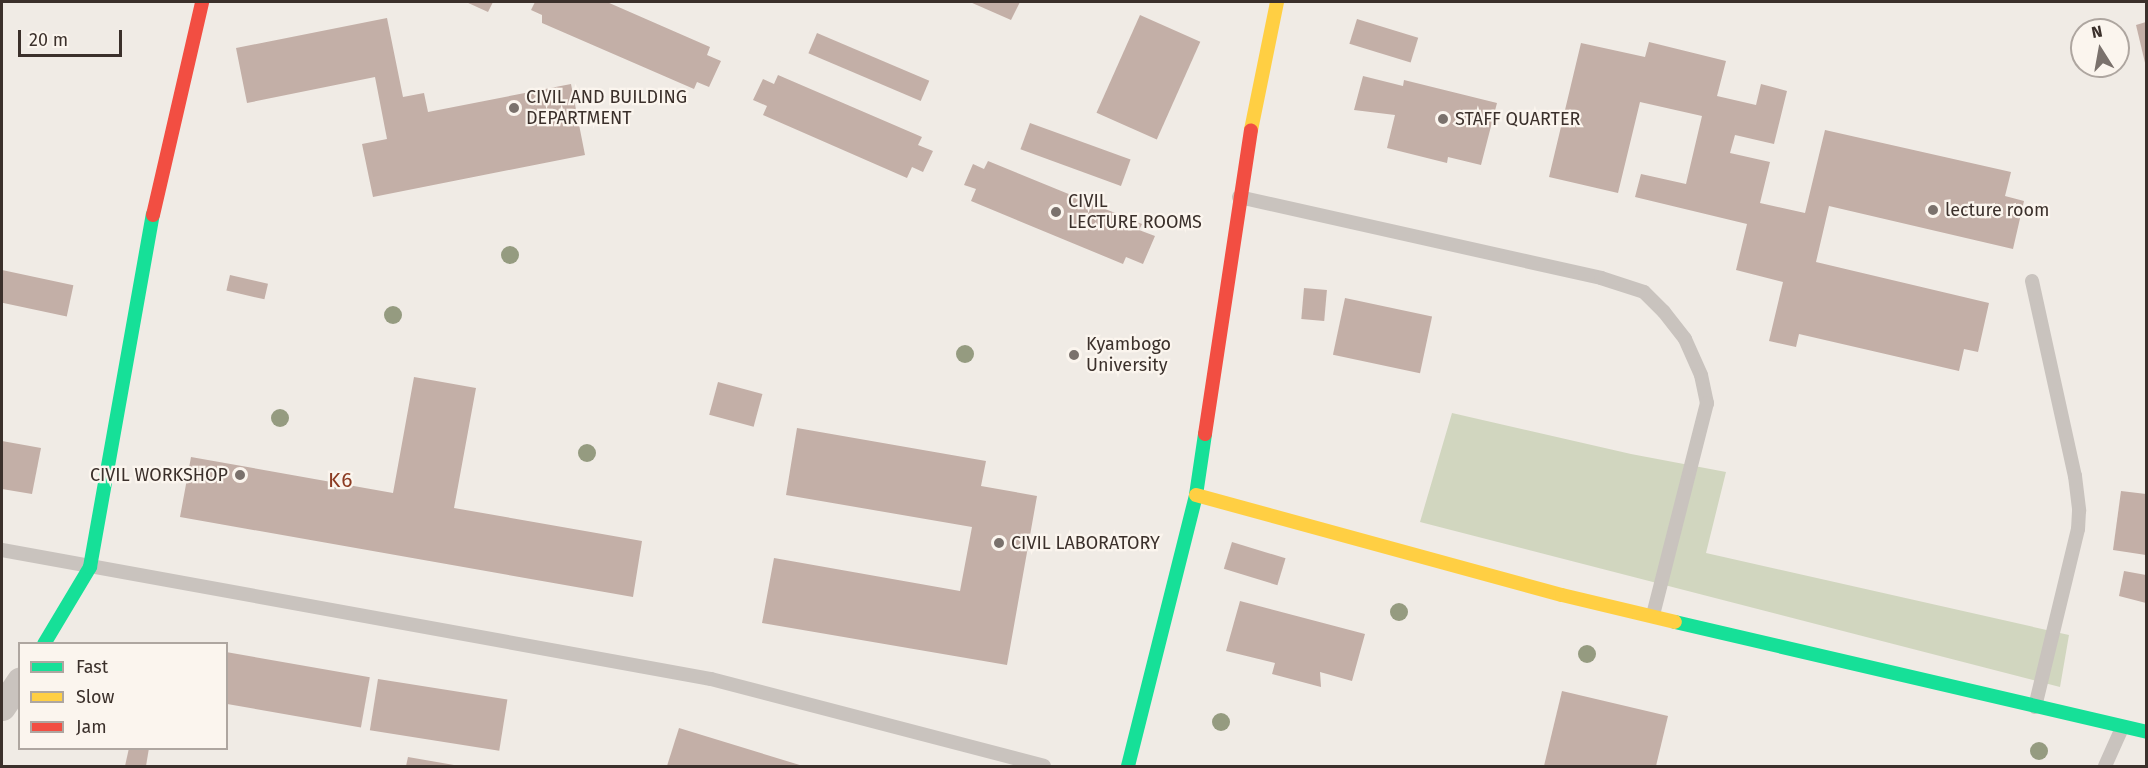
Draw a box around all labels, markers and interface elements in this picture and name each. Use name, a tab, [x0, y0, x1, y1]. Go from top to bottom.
scale bar	[21, 18, 124, 56]
north arrow	[2070, 18, 2130, 78]
text: N	[2090, 21, 2104, 42]
text: 20 m	[29, 29, 68, 51]
place label: CIVIL AND BUILDING DEPARTMENT	[526, 87, 687, 130]
marker: CIVIL AND BUILDING DEPARTMENT	[507, 101, 521, 115]
place label: STAFF QUARTER	[1455, 108, 1580, 130]
marker: STAFF QUARTER	[1436, 112, 1450, 126]
place label: CIVIL LECTURE ROOMS	[1068, 191, 1202, 234]
place label: lecture room	[1945, 199, 2049, 221]
marker: lecture room	[1926, 203, 1940, 217]
marker: CIVIL LECTURE ROOMS	[1049, 205, 1063, 219]
place label: Kyambogo University	[1086, 334, 1171, 376]
marker: Kyambogo University	[1067, 348, 1081, 362]
place label: CIVIL WORKSHOP	[90, 464, 228, 486]
district label: K6	[328, 467, 354, 493]
marker: CIVIL WORKSHOP	[233, 468, 247, 482]
place label: CIVIL LABORATORY	[1011, 532, 1160, 554]
marker: CIVIL LABORATORY	[992, 536, 1006, 550]
legend	[18, 642, 228, 750]
text: Fast	[76, 656, 108, 678]
text: Slow	[76, 686, 114, 708]
text: Jam	[76, 716, 107, 738]

